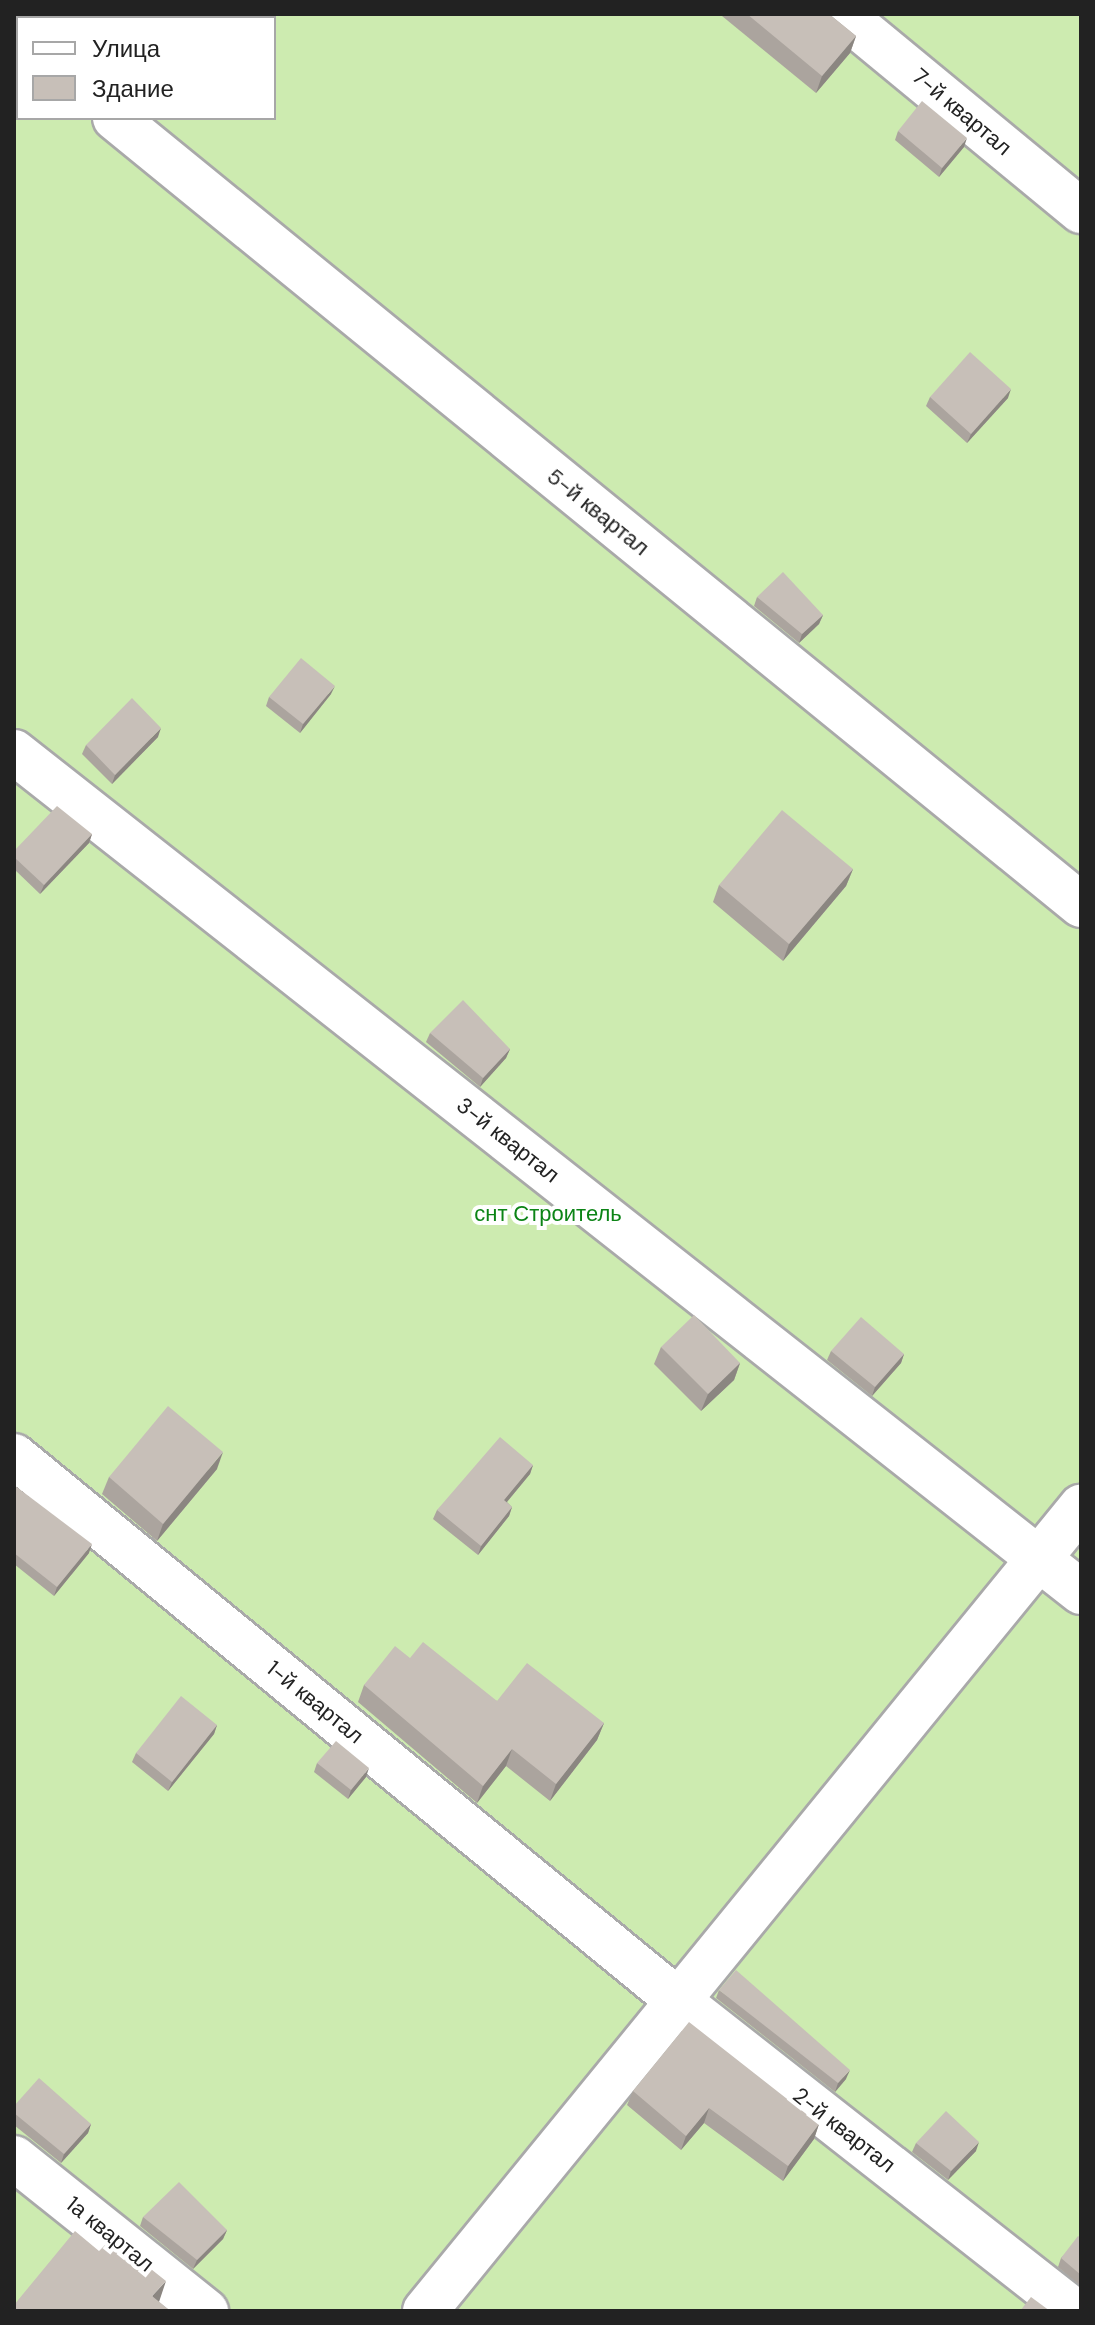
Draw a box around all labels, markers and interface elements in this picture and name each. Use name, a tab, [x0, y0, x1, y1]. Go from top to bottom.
legend	[16, 16, 276, 120]
text: Улица	[92, 33, 160, 64]
street label: 7-й квартал	[907, 63, 1017, 161]
text: Здание	[92, 73, 174, 104]
street label: 5-й квартал	[542, 463, 654, 561]
street label: 3-й квартал	[451, 1092, 565, 1188]
park label: снт Строитель	[474, 1201, 622, 1227]
street label: 1-й квартал	[261, 1655, 369, 1749]
street label: 2-й квартал	[788, 2082, 900, 2178]
street label: 1а квартал	[61, 2191, 159, 2277]

